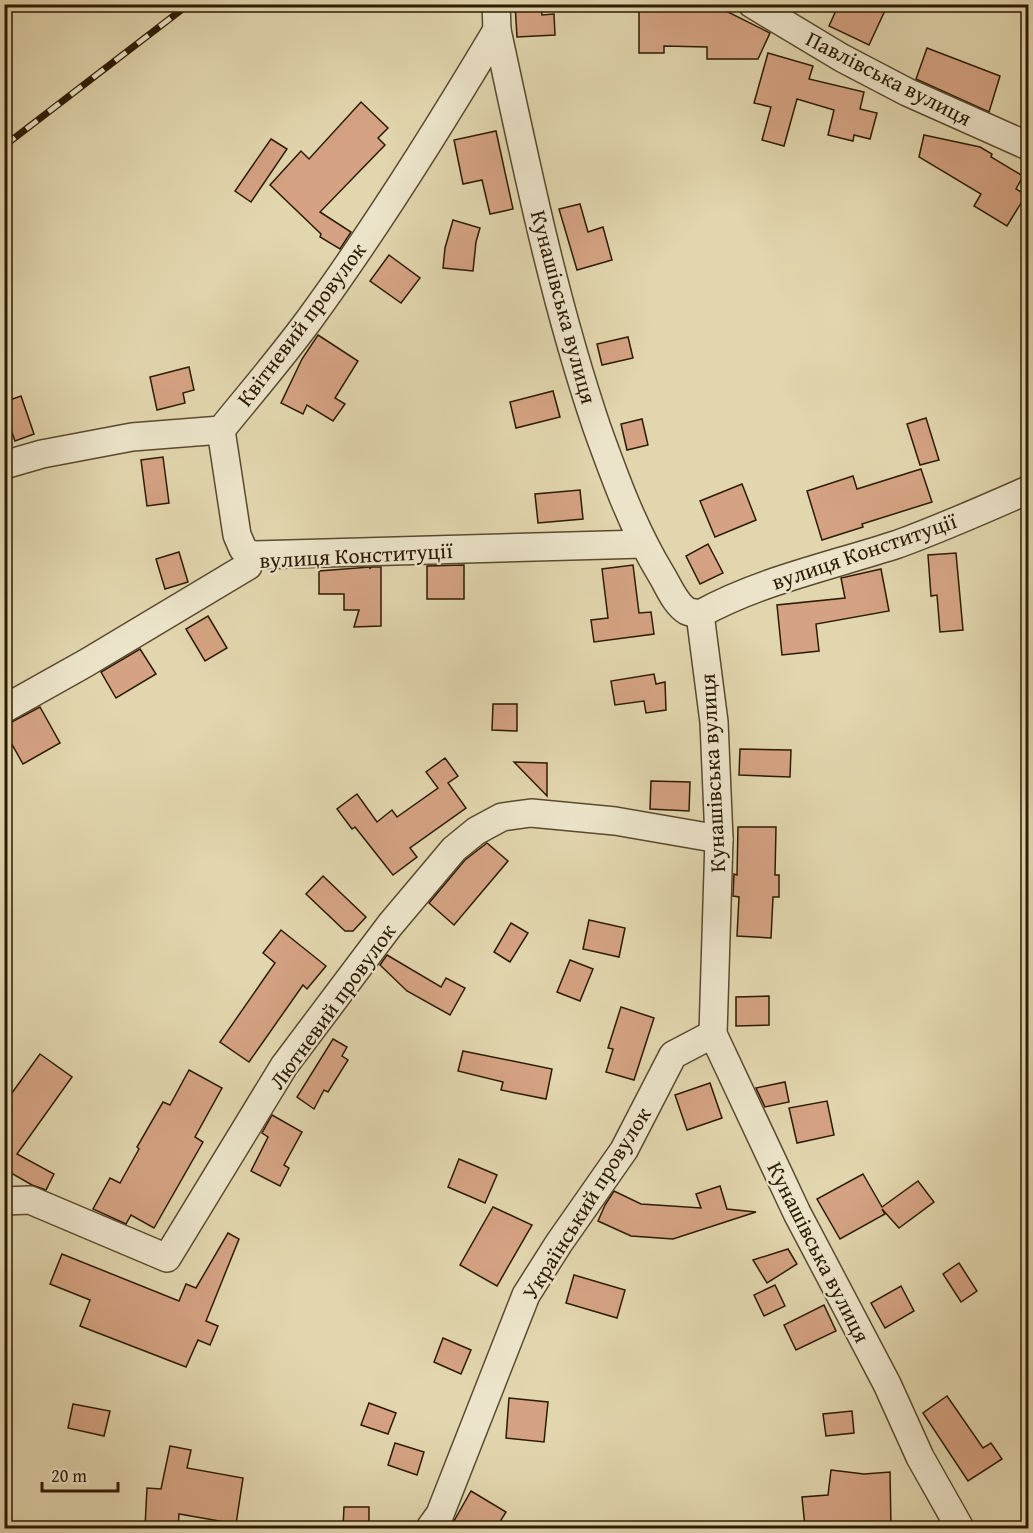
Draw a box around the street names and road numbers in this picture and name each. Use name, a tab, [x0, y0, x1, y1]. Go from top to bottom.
street label: Павлівська вулиця	[801, 22, 977, 134]
street label: Кунашівська вулиця	[523, 207, 605, 407]
street label: Квітневий провулок	[229, 235, 374, 413]
street label: вулиця Конституції	[767, 504, 961, 598]
street label: вулиця Конституції	[258, 534, 454, 576]
street label: Кунашівська вулиця	[691, 673, 733, 873]
street label: Лютневий провулок	[261, 916, 403, 1095]
street label: Український провулок	[514, 1100, 659, 1305]
street label: Кунашівська вулиця	[760, 1156, 878, 1348]

